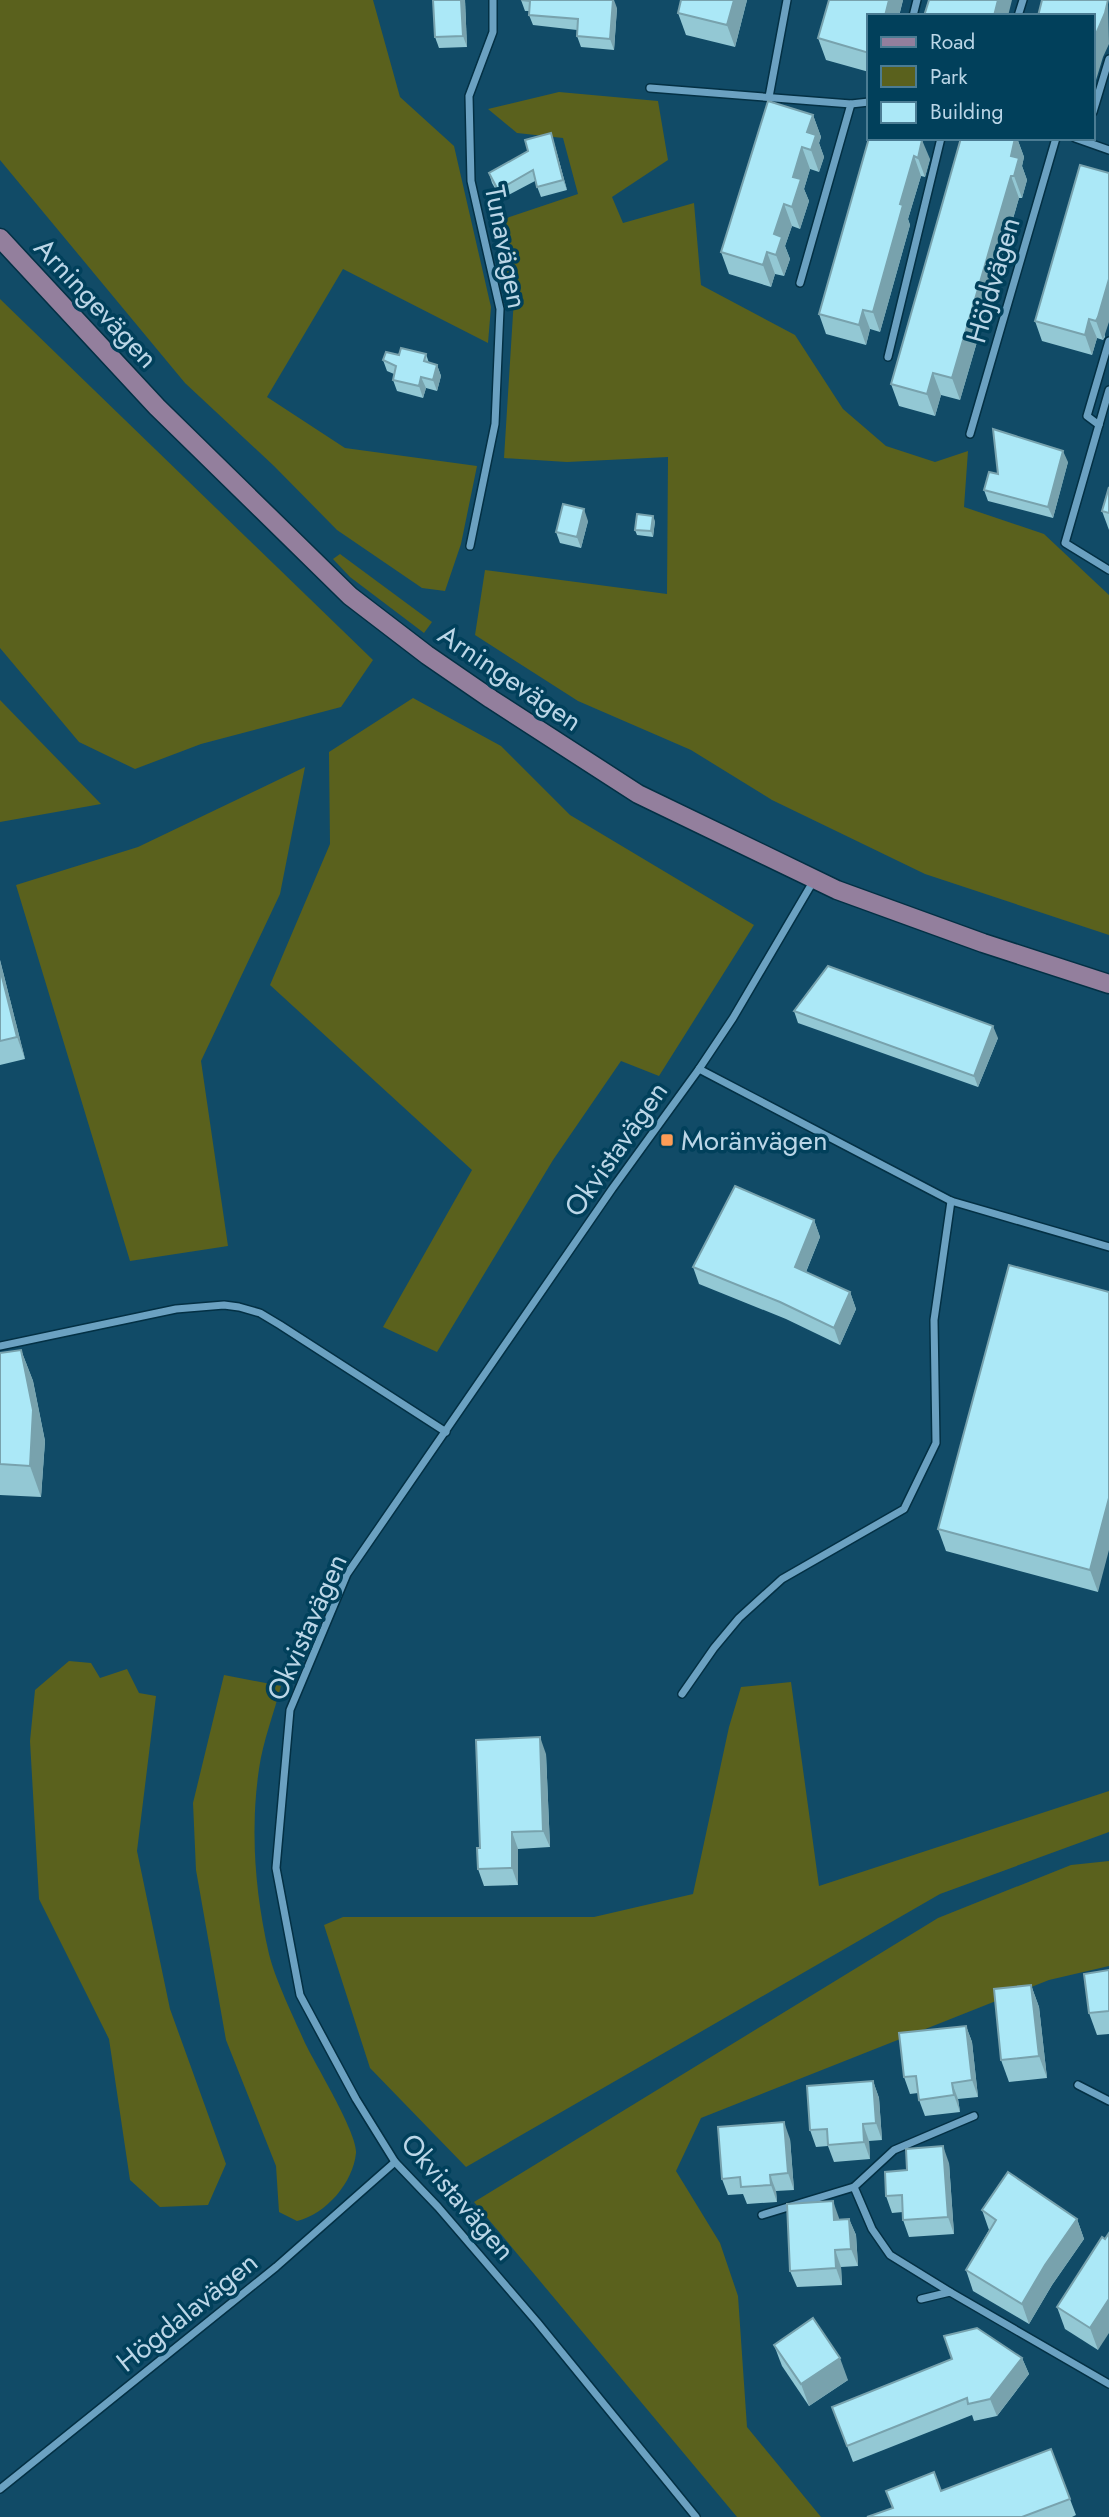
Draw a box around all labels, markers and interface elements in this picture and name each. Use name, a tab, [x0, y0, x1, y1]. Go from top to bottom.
legend	[867, 14, 1095, 140]
text: Road	[930, 27, 975, 57]
text: Park	[930, 62, 968, 92]
text: Building	[930, 97, 1003, 127]
street label: Tunavägen	[474, 182, 538, 312]
street label: Höjdvägen	[955, 212, 1031, 348]
street label: Arningevägen	[24, 228, 168, 378]
street label: Arningevägen	[430, 615, 590, 741]
street label: Okvistavägen	[554, 1073, 678, 1225]
place label: Moränvägen	[681, 1120, 828, 1161]
marker: Moränvägen	[659, 1132, 675, 1148]
street label: Okvistavägen	[256, 1547, 358, 1707]
street label: Okvistavägen	[391, 2124, 525, 2270]
street label: Högdalavägen	[107, 2242, 267, 2382]

